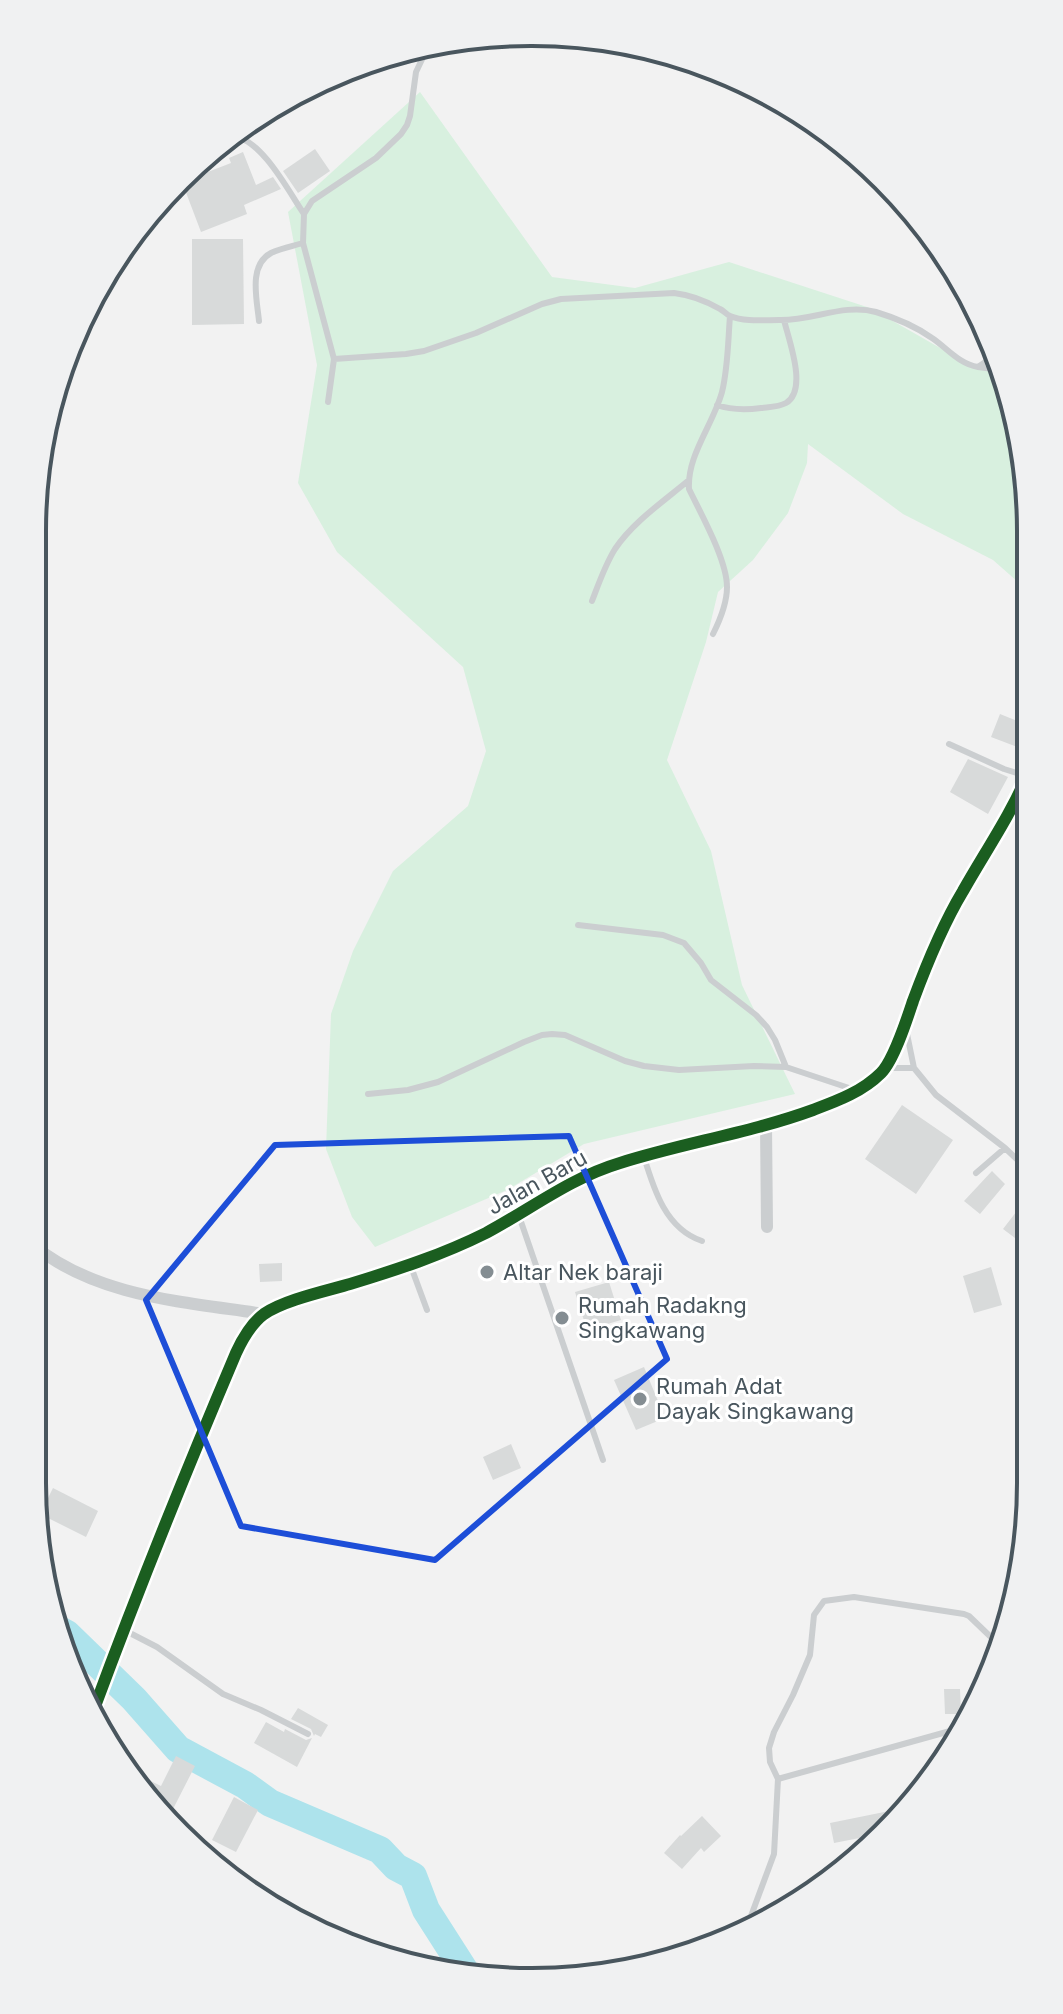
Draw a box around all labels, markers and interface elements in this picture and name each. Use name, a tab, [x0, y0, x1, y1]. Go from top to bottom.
street label: Jalan Baru	[483, 1144, 591, 1220]
place label: Altar Nek baraji	[503, 1259, 663, 1285]
marker: Altar Nek baraji	[478, 1263, 496, 1281]
place label: Rumah Radakng Singkawang	[578, 1292, 747, 1343]
marker: Rumah Radakng Singkawang	[553, 1309, 571, 1327]
place label: Rumah Adat Dayak Singkawang	[656, 1373, 854, 1424]
marker: Rumah Adat Dayak Singkawang	[631, 1390, 649, 1408]

